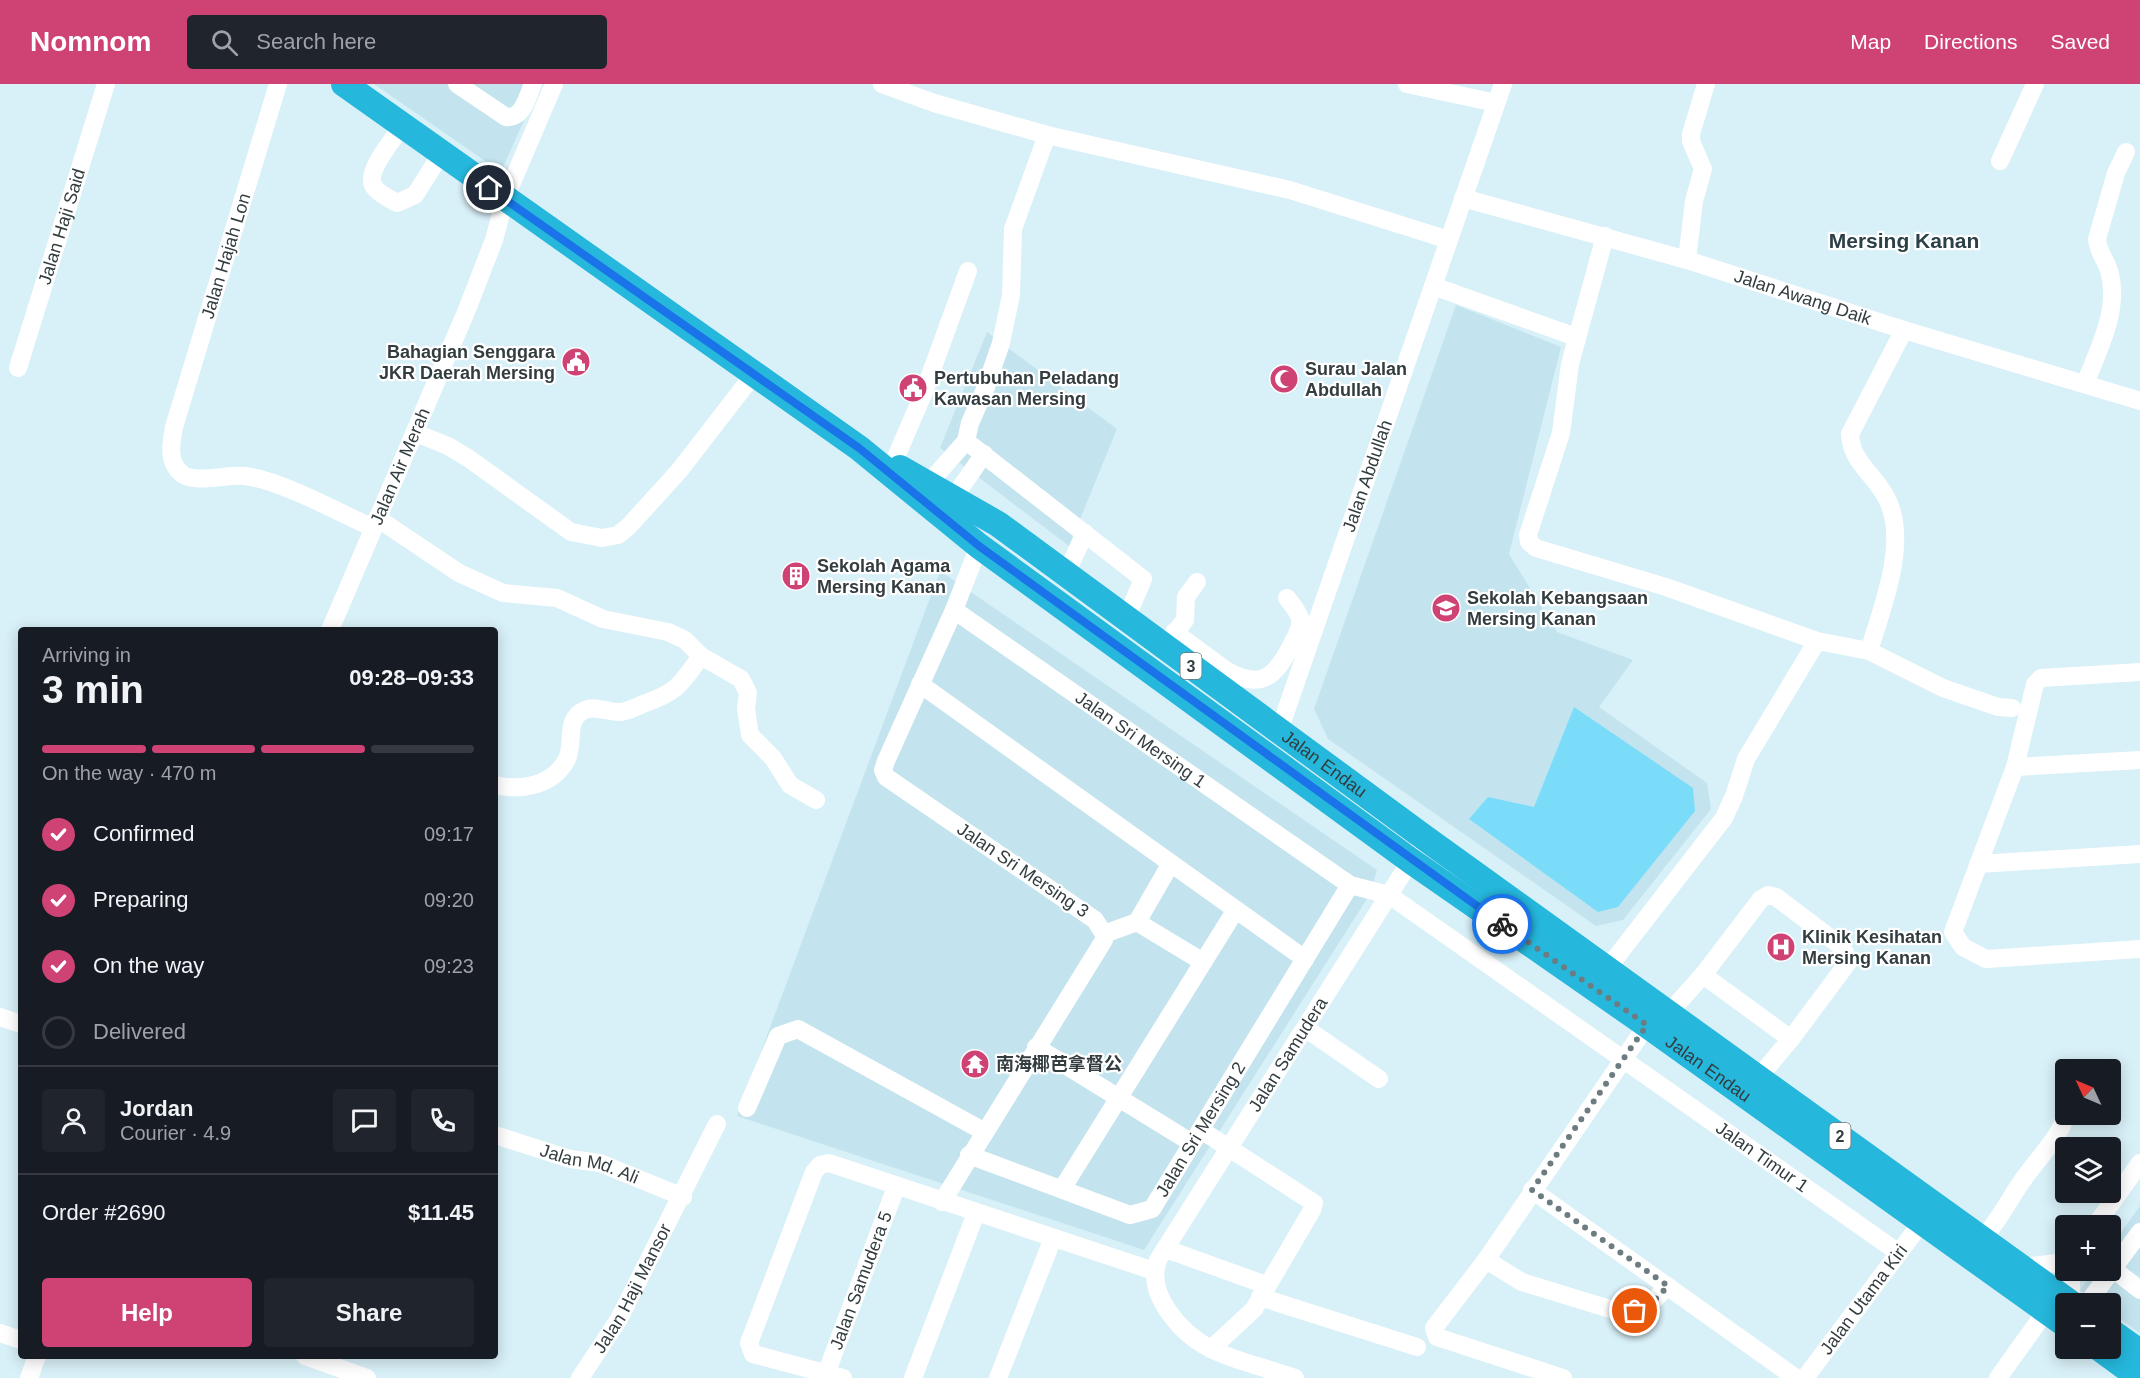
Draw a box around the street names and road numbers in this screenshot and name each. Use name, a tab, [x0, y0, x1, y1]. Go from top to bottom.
street label: Jalan Haji Said	[34, 166, 89, 287]
street label: Jalan Hajah Lon	[197, 191, 255, 321]
street label: Jalan Awang Daik	[1732, 266, 1875, 329]
street label: Jalan Air Merah	[366, 405, 434, 528]
street label: Jalan Abdullah	[1339, 417, 1396, 534]
road number: 3	[1180, 653, 1202, 679]
street label: Jalan Sri Mersing 1	[1072, 687, 1210, 792]
street label: Jalan Endau	[1278, 726, 1371, 802]
street label: Jalan Sri Mersing 3	[954, 819, 1092, 921]
street label: Jalan Samudera	[1245, 993, 1332, 1115]
street label: Jalan Endau	[1662, 1032, 1755, 1106]
street label: Jalan Sri Mersing 2	[1152, 1058, 1249, 1200]
street label: Jalan Timur 1	[1712, 1118, 1812, 1196]
road number: 2	[1830, 1123, 1850, 1149]
street label: Jalan Md. Ali	[538, 1140, 642, 1188]
street label: Jalan Samudera 5	[826, 1208, 896, 1352]
street label: Jalan Haji Mansor	[589, 1220, 675, 1357]
street label: Jalan Utama Kiri	[1816, 1241, 1911, 1358]

